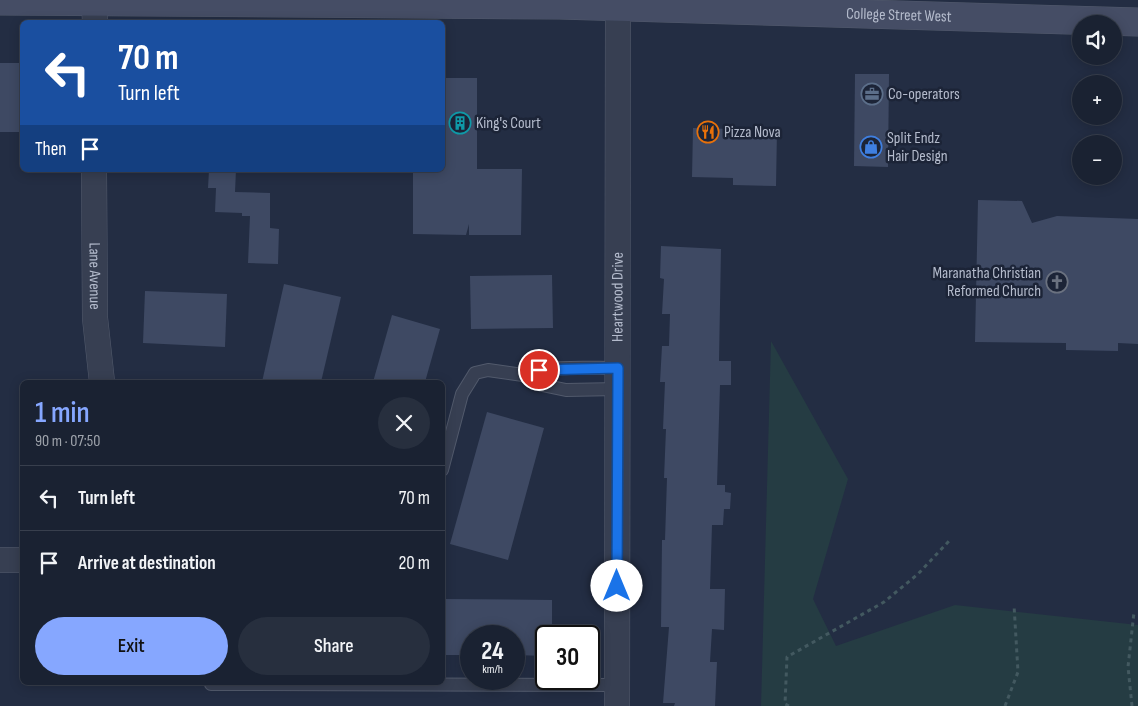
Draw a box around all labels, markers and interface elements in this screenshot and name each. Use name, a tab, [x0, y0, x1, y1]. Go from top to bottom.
street label: College Street West	[846, 4, 952, 26]
map controls	[1072, 15, 1122, 185]
button: sound	[1072, 15, 1122, 65]
text: 70 m	[118, 37, 178, 80]
icon: left	[35, 40, 100, 105]
button: +	[1072, 75, 1122, 125]
text: Turn left	[118, 80, 180, 107]
office icon: Co-operators	[860, 82, 884, 106]
place label: Co-operators	[888, 85, 960, 104]
building icon: King's Court	[448, 111, 472, 135]
place label: King's Court	[476, 114, 541, 133]
restaurant icon: Pizza Nova	[696, 120, 720, 144]
place label: Pizza Nova	[724, 123, 781, 142]
place label: Split Endz Hair Design	[887, 129, 948, 166]
icon: arrive	[76, 135, 104, 163]
shop icon: Split Endz Hair Design	[859, 135, 883, 159]
button: −	[1072, 135, 1122, 185]
text: Then	[35, 138, 66, 161]
street label: Lane Avenue	[85, 242, 104, 310]
street label: Heartwood Drive	[608, 252, 627, 342]
place label: Maranatha Christian Reformed Church	[933, 264, 1041, 301]
church icon: Maranatha Christian Reformed Church	[1045, 270, 1069, 294]
pin	[518, 349, 560, 391]
icon: arrive	[525, 356, 553, 384]
text: 1 min	[35, 395, 90, 431]
button: close	[378, 397, 430, 449]
text: 90 m · 07:50	[35, 432, 100, 451]
icon: left	[35, 484, 63, 512]
text: Turn left	[78, 487, 135, 510]
text: 70 m	[399, 487, 430, 510]
icon: arrive	[35, 549, 63, 577]
text: Arrive at destination	[78, 552, 216, 575]
text: 20 m	[398, 552, 430, 575]
position arrow	[590, 559, 642, 611]
button: Exit	[35, 617, 228, 675]
button: Share	[238, 617, 430, 675]
speed limit sign: 30	[535, 625, 600, 690]
text: 24	[481, 636, 504, 667]
text: km/h	[482, 662, 503, 677]

